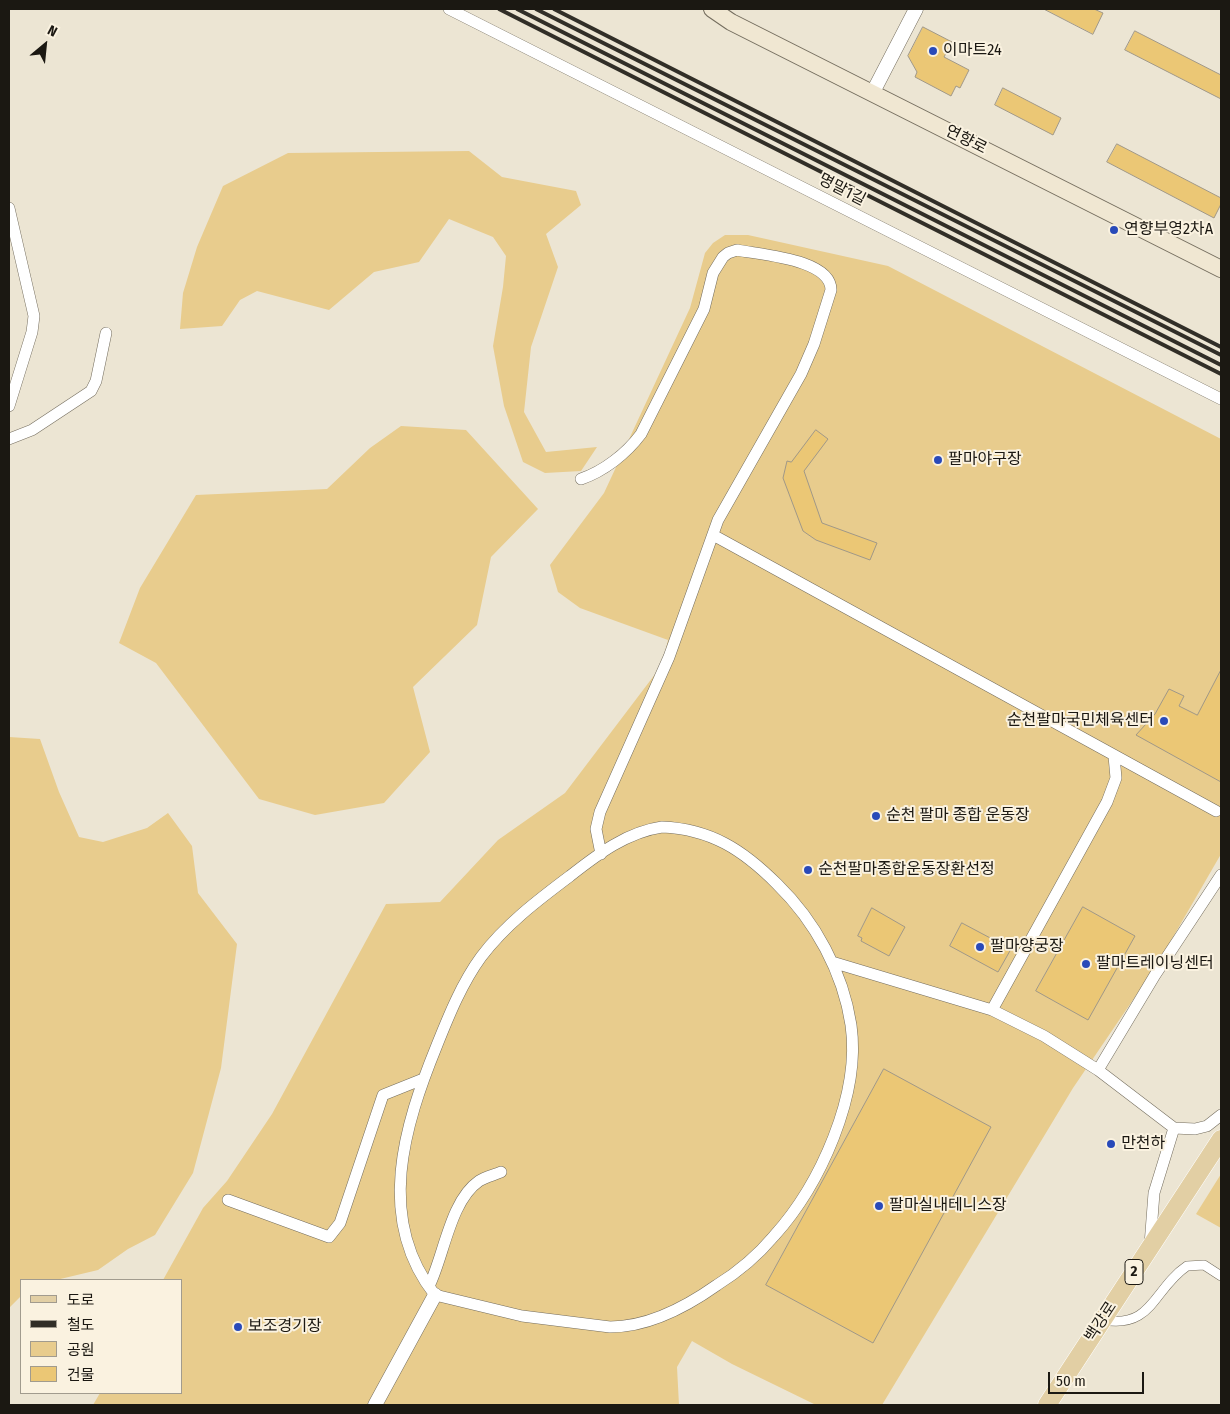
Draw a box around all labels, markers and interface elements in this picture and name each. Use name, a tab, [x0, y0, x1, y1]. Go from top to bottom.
north arrow	[20, 20, 70, 70]
text: N	[45, 22, 60, 41]
place label: 이마트24	[943, 41, 1002, 61]
marker: 이마트24	[927, 45, 939, 57]
street label: 연향로	[942, 121, 990, 159]
street label: 명말1길	[815, 170, 869, 210]
place label: 연향부영2차A	[1124, 220, 1213, 240]
marker: 연향부영2차A	[1108, 224, 1120, 236]
place label: 팔마야구장	[948, 450, 1022, 470]
marker: 팔마야구장	[932, 454, 944, 466]
place label: 순천팔마국민체육센터	[1007, 711, 1154, 731]
marker: 순천팔마국민체육센터	[1158, 715, 1170, 727]
place label: 순천 팔마 종합 운동장	[886, 806, 1030, 826]
marker: 순천 팔마 종합 운동장	[870, 810, 882, 822]
place label: 순천팔마종합운동장환선정	[818, 860, 995, 880]
marker: 순천팔마종합운동장환선정	[802, 864, 814, 876]
place label: 팔마양궁장	[990, 937, 1064, 957]
marker: 팔마양궁장	[974, 941, 986, 953]
place label: 팔마트레이닝센터	[1096, 954, 1214, 974]
marker: 팔마트레이닝센터	[1080, 958, 1092, 970]
place label: 만천하	[1121, 1134, 1165, 1154]
marker: 만천하	[1105, 1138, 1117, 1150]
place label: 팔마실내테니스장	[889, 1196, 1007, 1216]
marker: 팔마실내테니스장	[873, 1200, 885, 1212]
road number: 2	[1125, 1260, 1143, 1284]
legend	[20, 1279, 182, 1394]
text: 도로	[67, 1291, 95, 1309]
street label: 백강로	[1081, 1298, 1121, 1346]
text: 철도	[67, 1316, 95, 1334]
place label: 보조경기장	[248, 1317, 322, 1337]
marker: 보조경기장	[232, 1321, 244, 1333]
text: 공원	[67, 1341, 95, 1359]
scale bar	[1050, 1362, 1146, 1394]
text: 건물	[67, 1366, 95, 1384]
text: 50 m	[1056, 1372, 1086, 1390]

